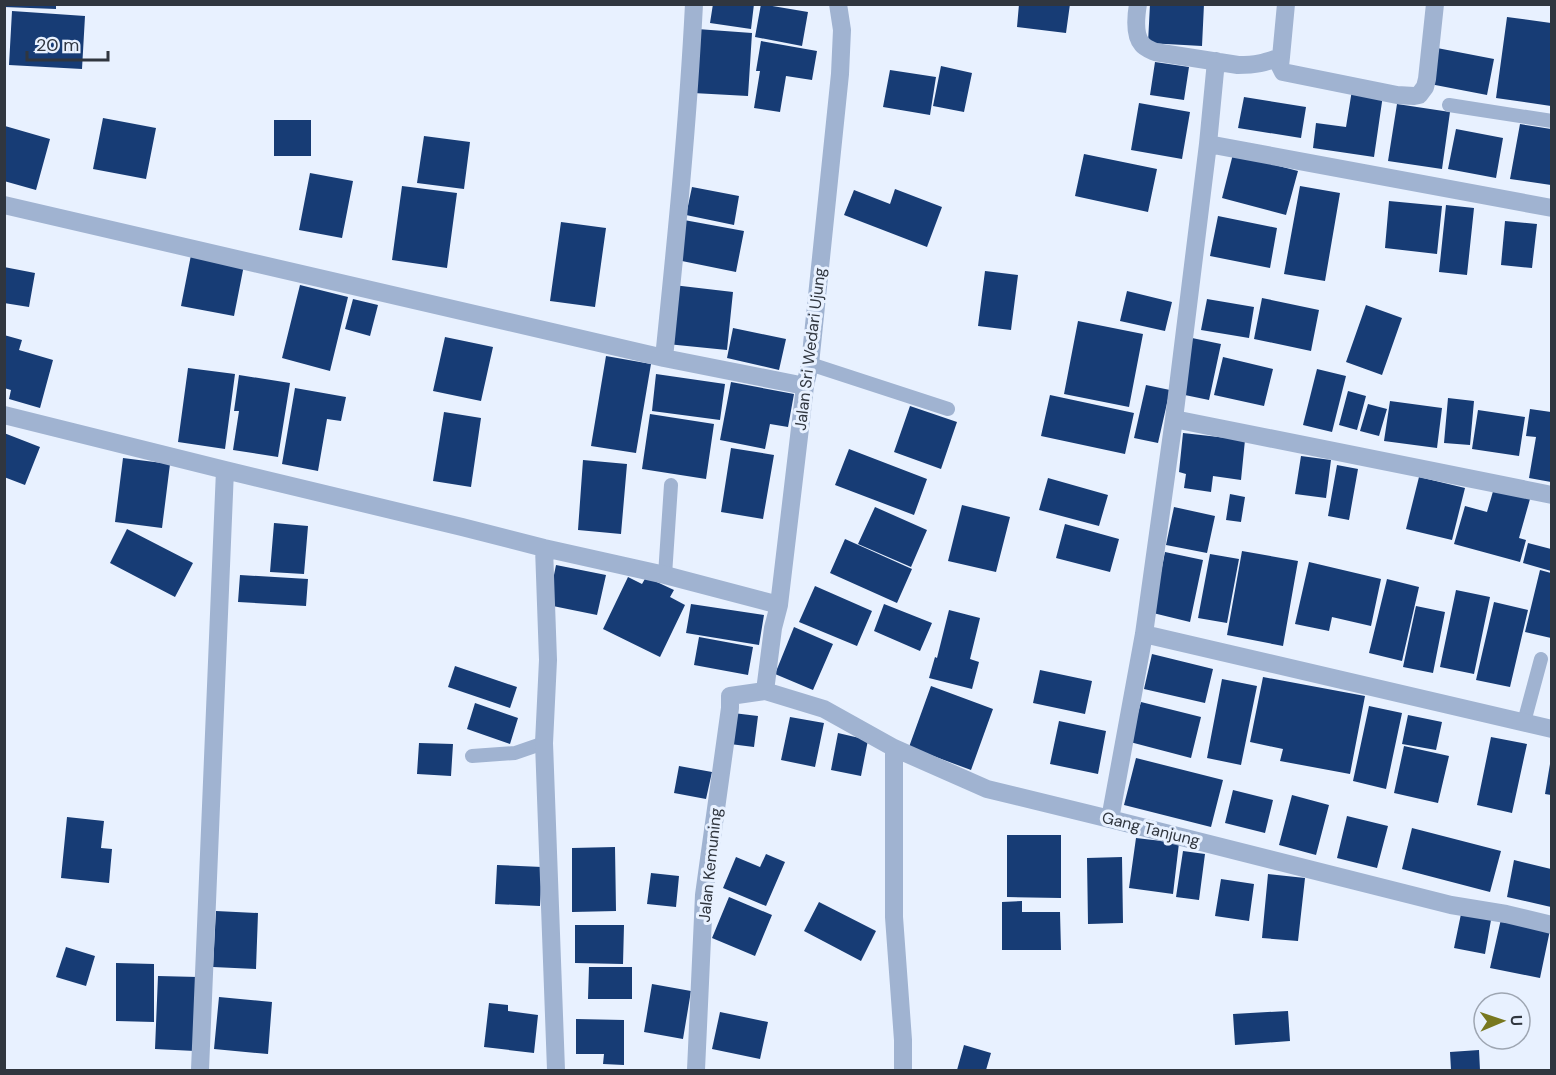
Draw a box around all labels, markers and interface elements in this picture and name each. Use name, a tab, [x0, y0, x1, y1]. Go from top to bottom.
scale bar	[27, 24, 108, 62]
text: 20 m	[36, 33, 79, 57]
street label: Jalan Sri Wedari Ujung	[790, 266, 830, 432]
street label: Jalan Kemuning	[694, 807, 726, 923]
street label: Gang Tanjung	[1100, 807, 1202, 851]
north arrow	[1472, 991, 1532, 1051]
text: U	[1506, 1015, 1527, 1026]

